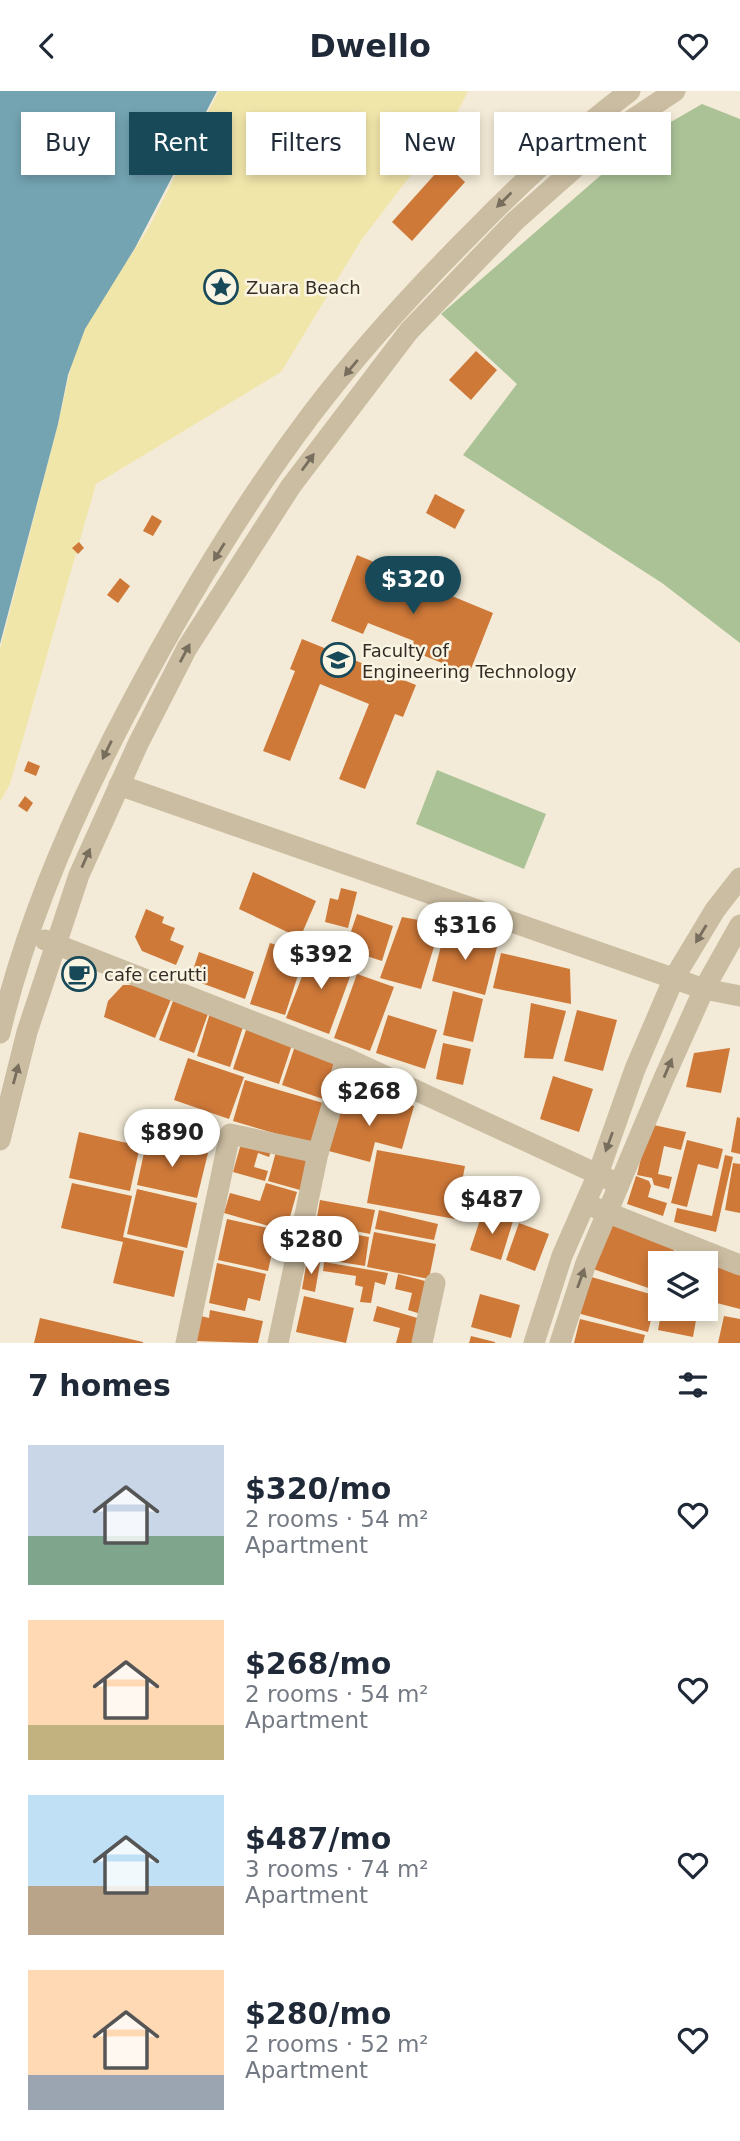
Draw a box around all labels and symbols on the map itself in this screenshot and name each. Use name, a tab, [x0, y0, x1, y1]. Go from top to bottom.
one-way arrow	[496, 192, 513, 209]
place icon: Zuara Beach	[202, 268, 240, 306]
place label: Zuara Beach	[246, 277, 361, 298]
one-way arrow	[343, 358, 358, 376]
one-way arrow	[301, 453, 315, 471]
one-way arrow	[212, 543, 225, 562]
pin: $320	[372, 557, 454, 616]
place label: Faculty of Engineering Technology	[362, 640, 577, 682]
school or university icon: Faculty of Engineering Technology	[319, 641, 357, 679]
one-way arrow	[179, 643, 191, 663]
one-way arrow	[101, 740, 112, 760]
one-way arrow	[80, 848, 92, 868]
pin: $316	[424, 903, 506, 962]
one-way arrow	[694, 924, 707, 943]
pin: $392	[280, 932, 362, 991]
cafe icon: cafe cerutti	[60, 955, 98, 993]
place label: cafe cerutti	[104, 964, 207, 985]
one-way arrow	[662, 1058, 674, 1078]
one-way arrow	[11, 1063, 21, 1084]
pin: $268	[328, 1069, 410, 1128]
pin: $890	[131, 1109, 213, 1169]
one-way arrow	[603, 1131, 614, 1152]
pin: $487	[451, 1177, 533, 1236]
pin: $280	[270, 1217, 352, 1276]
one-way arrow	[576, 1268, 587, 1289]

